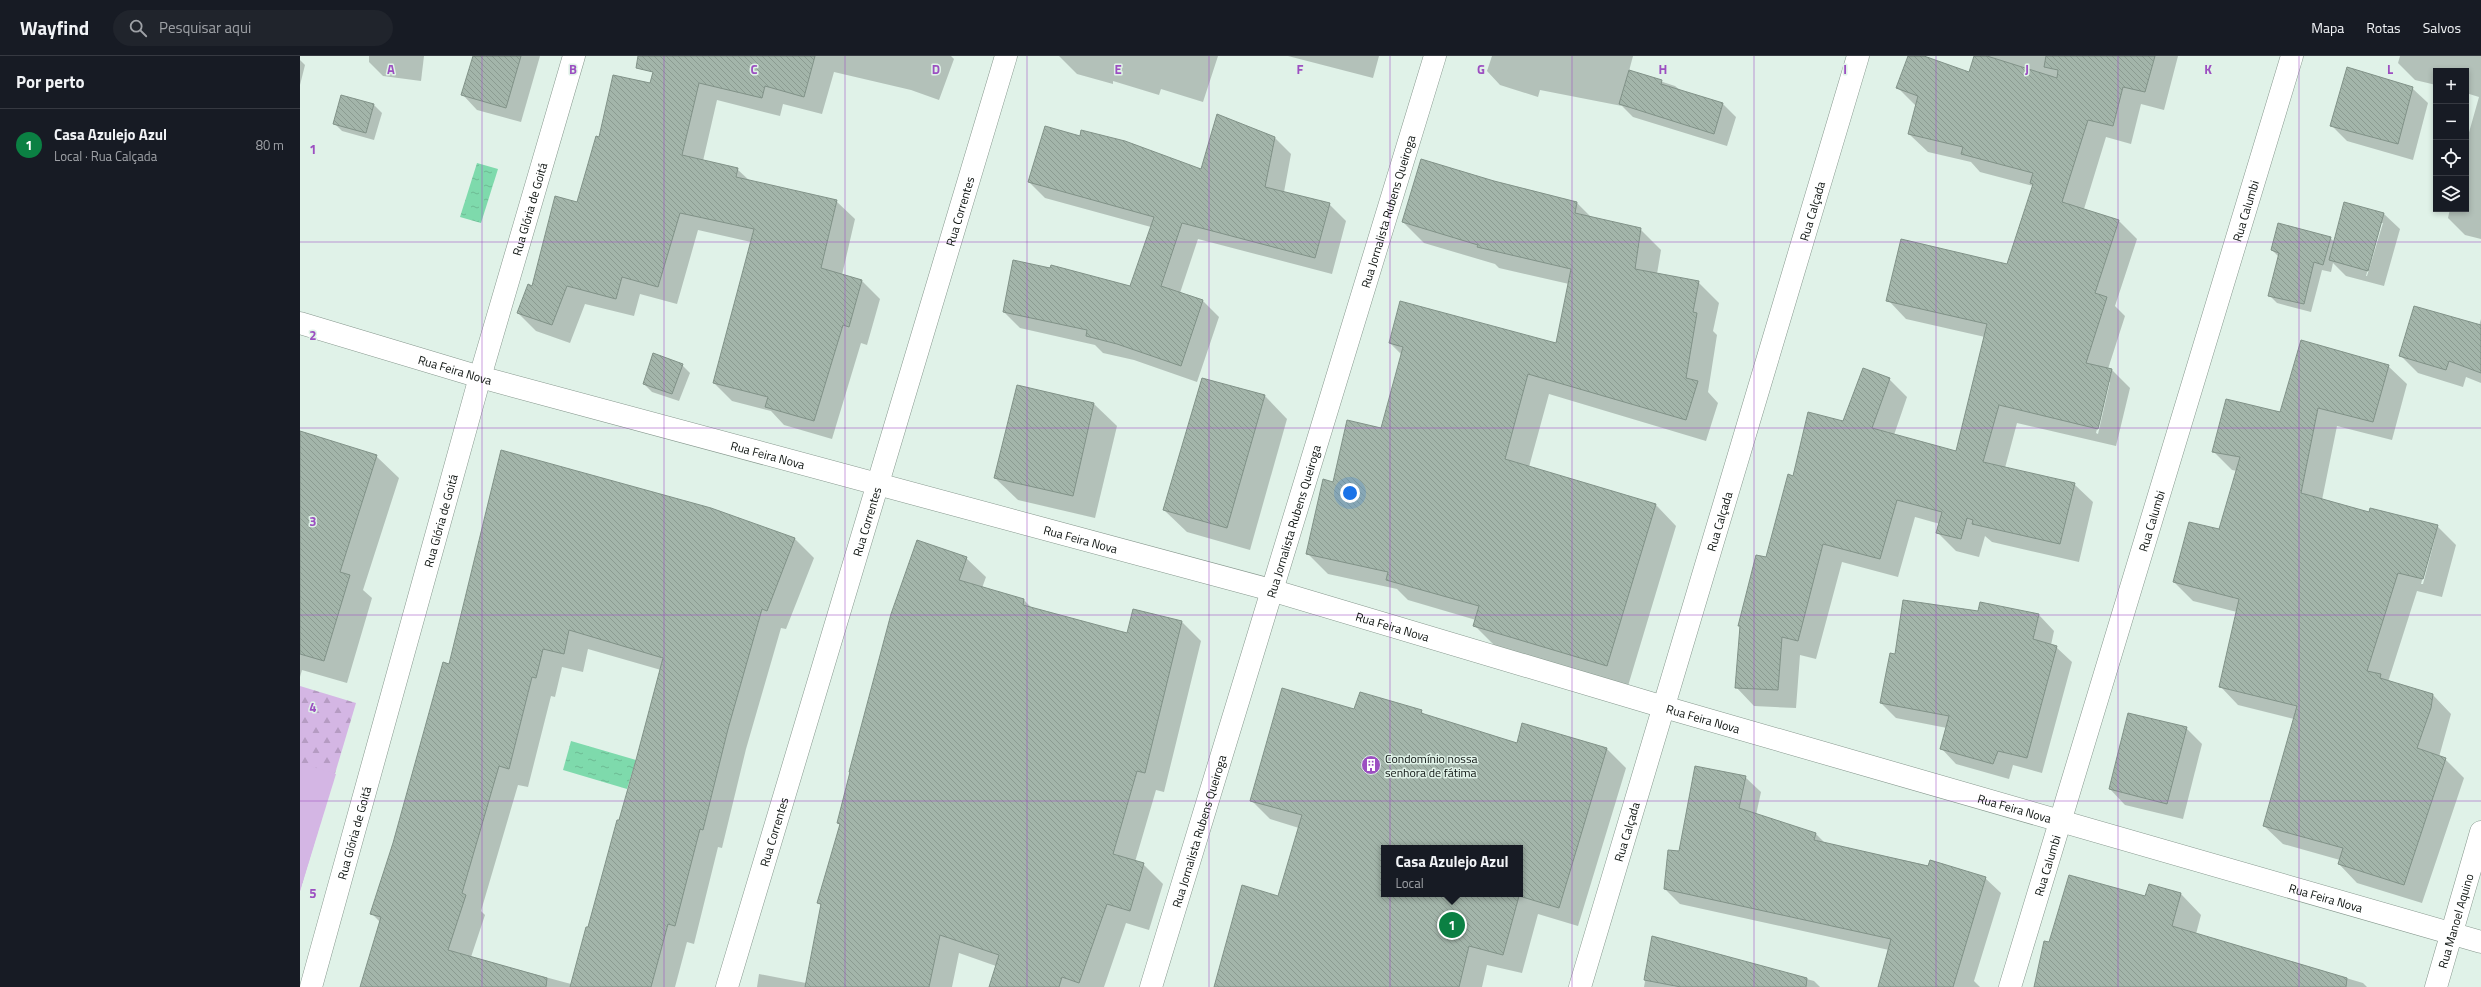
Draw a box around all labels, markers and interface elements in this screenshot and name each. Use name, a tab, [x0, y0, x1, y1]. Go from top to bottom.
search box	[113, 10, 393, 46]
text: Wayfind	[20, 13, 89, 42]
text: Pesquisar aqui	[159, 16, 251, 39]
icon: search	[127, 17, 149, 39]
text: Mapa	[2311, 17, 2344, 38]
text: Rotas	[2366, 17, 2401, 38]
text: Salvos	[2423, 17, 2461, 38]
text: A	[387, 59, 395, 79]
text: B	[569, 59, 577, 79]
text: C	[750, 59, 758, 79]
text: D	[932, 59, 940, 79]
text: E	[1114, 59, 1122, 79]
text: F	[1297, 59, 1304, 79]
text: G	[1477, 59, 1485, 79]
text: H	[1659, 59, 1667, 79]
text: I	[1843, 59, 1847, 79]
text: J	[2025, 59, 2029, 79]
text: K	[2204, 59, 2212, 79]
text: L	[2387, 59, 2393, 79]
map controls	[2433, 68, 2469, 212]
button: +	[2433, 68, 2469, 104]
text: Por perto	[16, 69, 85, 95]
button: −	[2433, 104, 2469, 140]
text: Casa Azulejo Azul	[54, 123, 167, 146]
street label: Rua Jornalista Rubens Queiroga	[1355, 132, 1420, 290]
text: 1	[25, 135, 33, 155]
text: 80 m	[256, 135, 284, 155]
text: 1	[309, 139, 317, 159]
button: locate	[2433, 140, 2469, 176]
text: Local · Rua Calçada	[54, 146, 157, 166]
street label: Rua Glória de Goitá	[507, 160, 552, 258]
street label: Rua Correntes	[940, 174, 979, 248]
button: layers	[2433, 176, 2469, 212]
street label: Rua Calumbi	[2227, 178, 2263, 244]
street label: Rua Calçada	[1794, 179, 1830, 243]
text: 2	[309, 325, 317, 345]
street label: Rua Feira Nova	[416, 350, 494, 389]
street label: Rua Feira Nova	[729, 435, 807, 474]
street label: Rua Jornalista Rubens Queiroga	[1261, 442, 1325, 600]
street label: Rua Glória de Goitá	[418, 472, 462, 569]
your location	[1340, 483, 1360, 503]
street label: Rua Correntes	[847, 484, 886, 559]
street label: Rua Calumbi	[2133, 488, 2169, 554]
street label: Rua Calçada	[1701, 489, 1737, 553]
text: 3	[309, 511, 317, 531]
street label: Rua Feira Nova	[1042, 520, 1120, 558]
street label: Rua Feira Nova	[1353, 606, 1432, 646]
text: 4	[309, 697, 317, 717]
street label: Rua Feira Nova	[1664, 699, 1742, 738]
place label: Condomínio nossa senhora de fátima	[1385, 749, 1478, 782]
street label: Rua Jornalista Rubens Queiroga	[1166, 752, 1231, 910]
building icon: Condomínio nossa senhora de fátima	[1360, 754, 1382, 776]
street label: Rua Glória de Goitá	[332, 784, 376, 882]
street label: Rua Feira Nova	[1975, 788, 2054, 827]
street label: Rua Correntes	[754, 794, 793, 869]
street label: Rua Calçada	[1608, 800, 1644, 864]
street label: Rua Calumbi	[2029, 833, 2065, 898]
popup	[1381, 845, 1523, 897]
text: Casa Azulejo Azul	[1395, 850, 1509, 873]
street label: Rua Manoel Aquino	[2432, 871, 2478, 970]
text: Local	[1395, 873, 1424, 893]
street label: Rua Feira Nova	[2287, 878, 2365, 917]
text: 5	[309, 883, 317, 903]
pin: 1	[1439, 910, 1465, 940]

